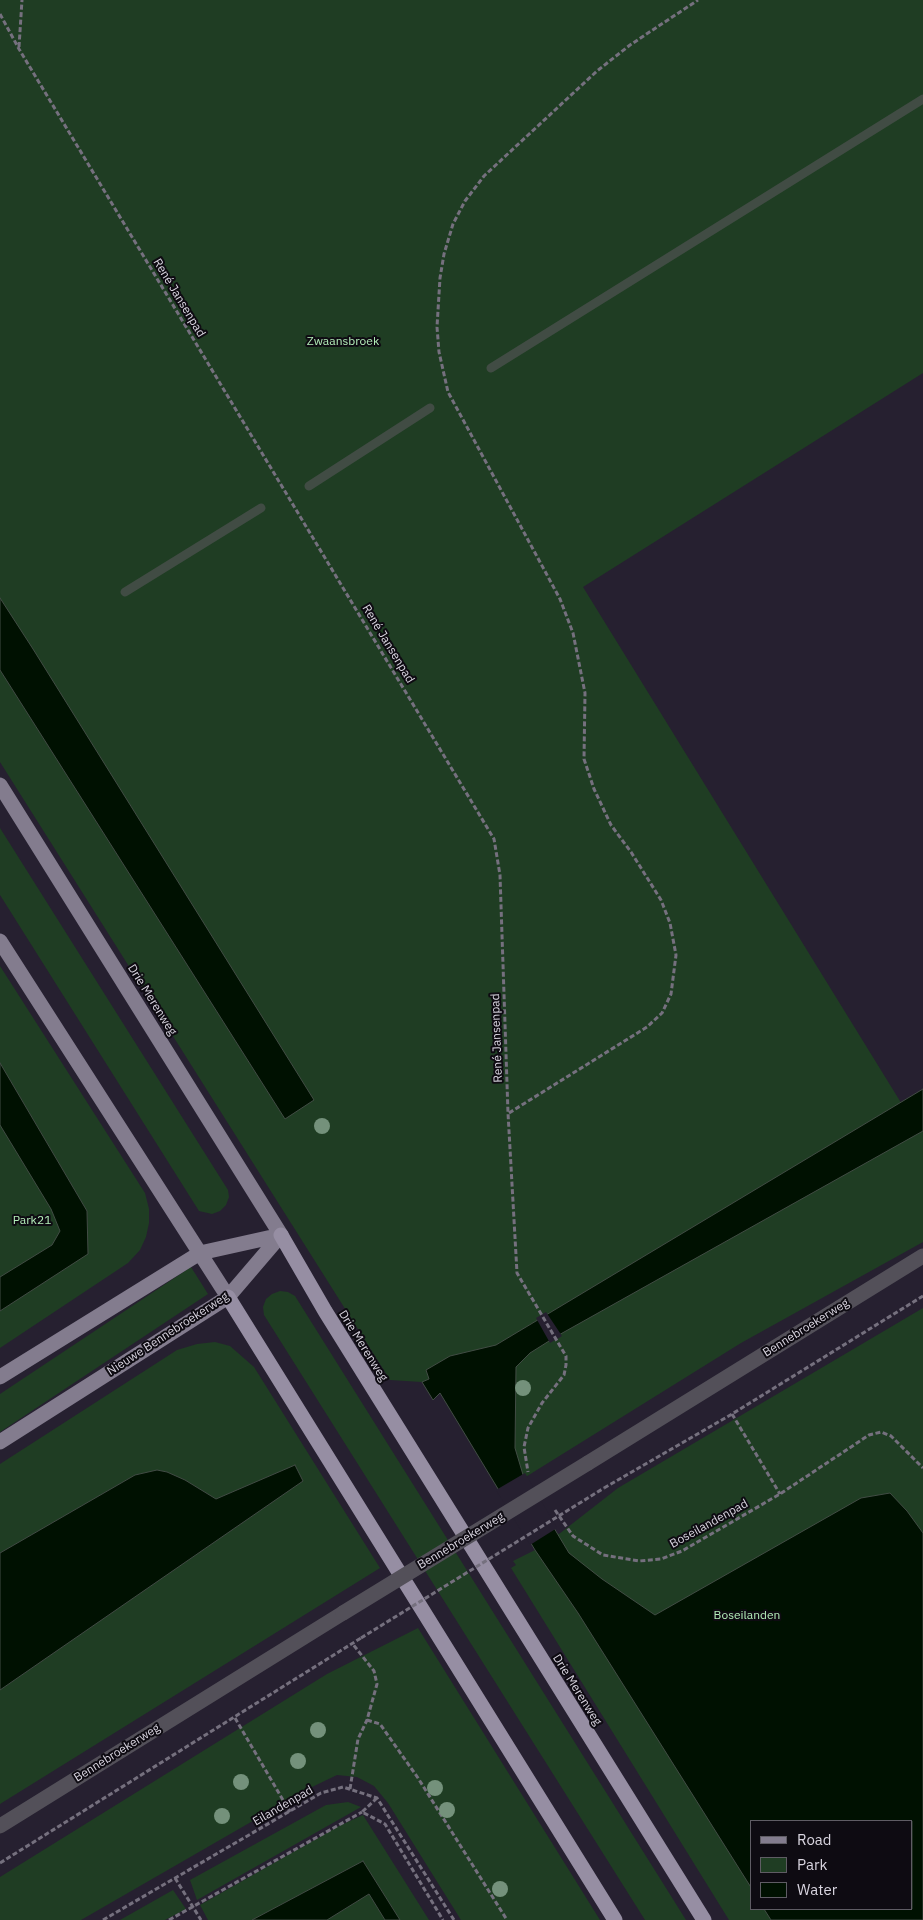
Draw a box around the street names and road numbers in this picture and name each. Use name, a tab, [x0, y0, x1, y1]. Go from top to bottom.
street label: René Jansenpad	[150, 256, 208, 340]
street label: René Jansenpad	[359, 602, 417, 686]
street label: Drie Merenweg	[124, 962, 180, 1038]
street label: René Jansenpad	[488, 993, 506, 1083]
street label: Nieuwe Bennebroekerweg	[105, 1289, 231, 1379]
street label: Bennebroekerweg	[760, 1296, 852, 1360]
street label: Drie Merenweg	[335, 1308, 391, 1384]
street label: Boseilandenpad	[667, 1497, 751, 1551]
street label: Bennebroekerweg	[415, 1509, 507, 1573]
street label: Drie Merenweg	[549, 1652, 605, 1728]
street label: Bennebroekerweg	[71, 1721, 163, 1785]
street label: Eilandenpad	[250, 1783, 316, 1829]

